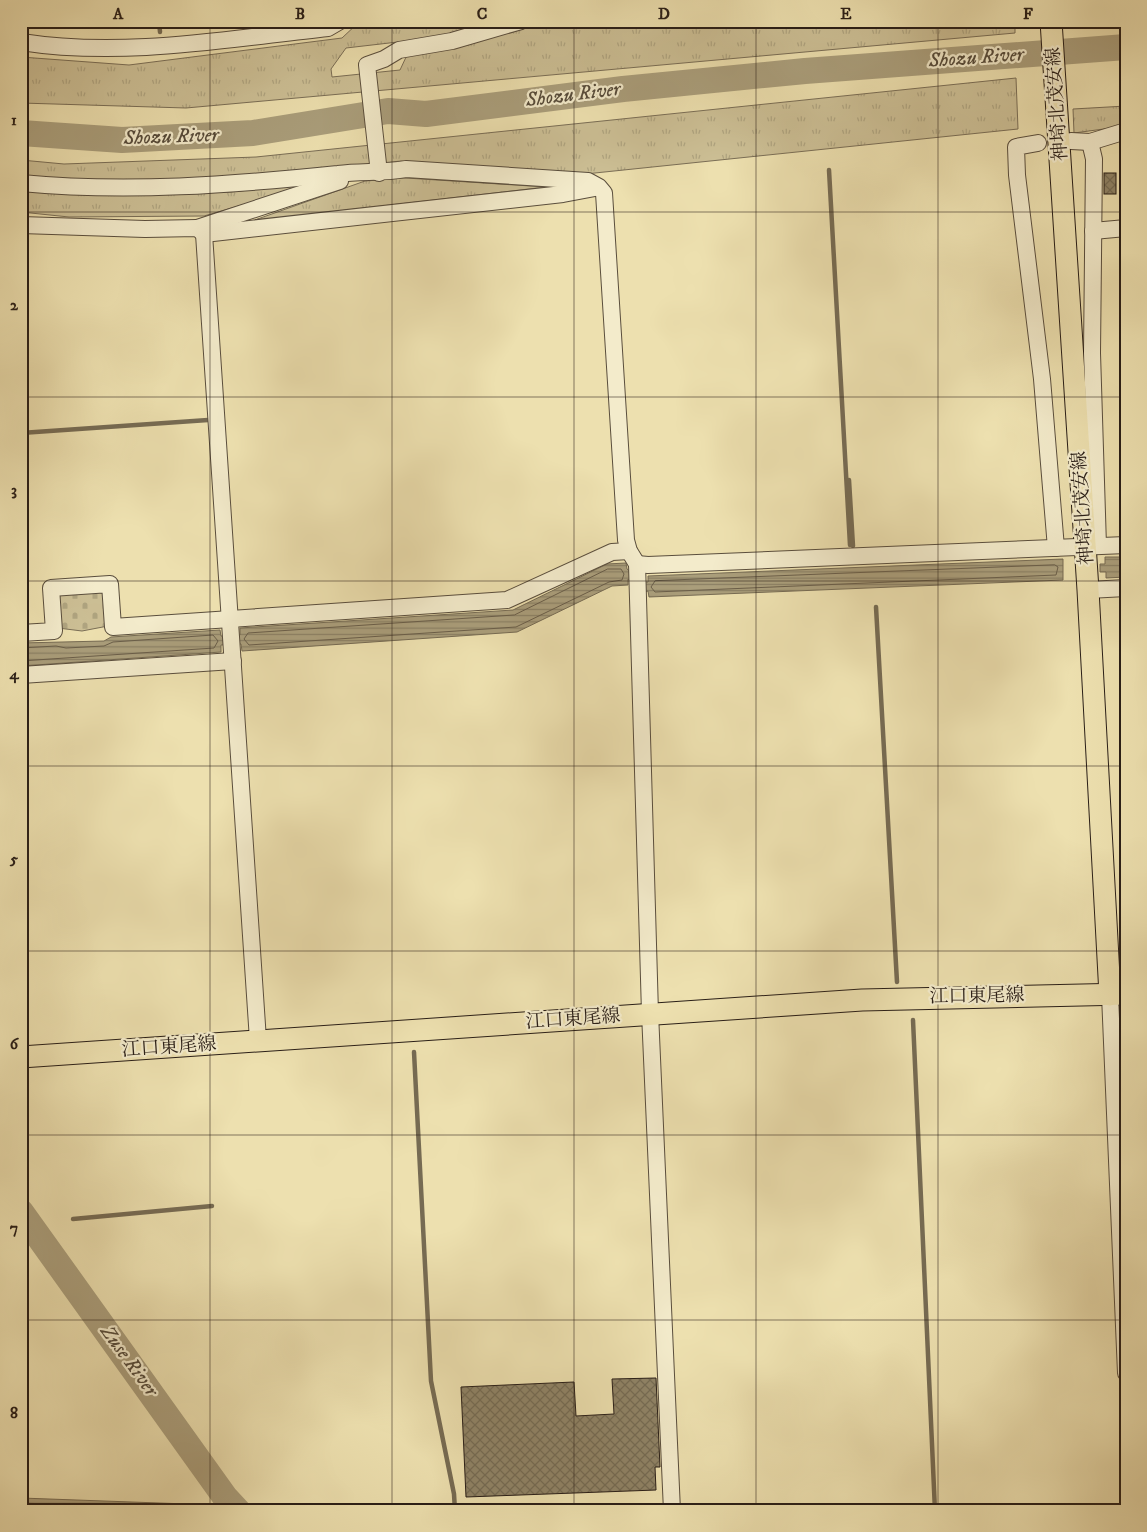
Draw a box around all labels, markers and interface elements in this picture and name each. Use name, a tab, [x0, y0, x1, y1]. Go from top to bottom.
text: A	[112, 4, 124, 24]
text: B	[295, 4, 305, 24]
text: C	[477, 4, 487, 24]
text: D	[658, 4, 670, 24]
text: E	[840, 4, 852, 24]
text: F	[1023, 4, 1033, 24]
water label: Shozu River	[927, 42, 1026, 74]
street label: 神埼北茂安線	[1042, 46, 1072, 162]
water label: Shozu River	[523, 77, 624, 113]
text: 1	[11, 110, 17, 130]
water label: Shozu River	[122, 123, 221, 151]
text: 2	[10, 295, 19, 315]
street label: 神埼北茂安線	[1068, 450, 1098, 566]
text: 3	[11, 480, 17, 500]
text: 4	[8, 664, 19, 684]
text: 5	[9, 849, 18, 869]
street label: 江口東尾線	[929, 984, 1025, 1008]
street label: 江口東尾線	[525, 1004, 621, 1034]
street label: 江口東尾線	[121, 1032, 217, 1062]
text: 6	[10, 1034, 20, 1054]
text: 7	[10, 1218, 18, 1238]
water label: Zuse River	[94, 1320, 164, 1403]
text: 8	[10, 1403, 18, 1423]

